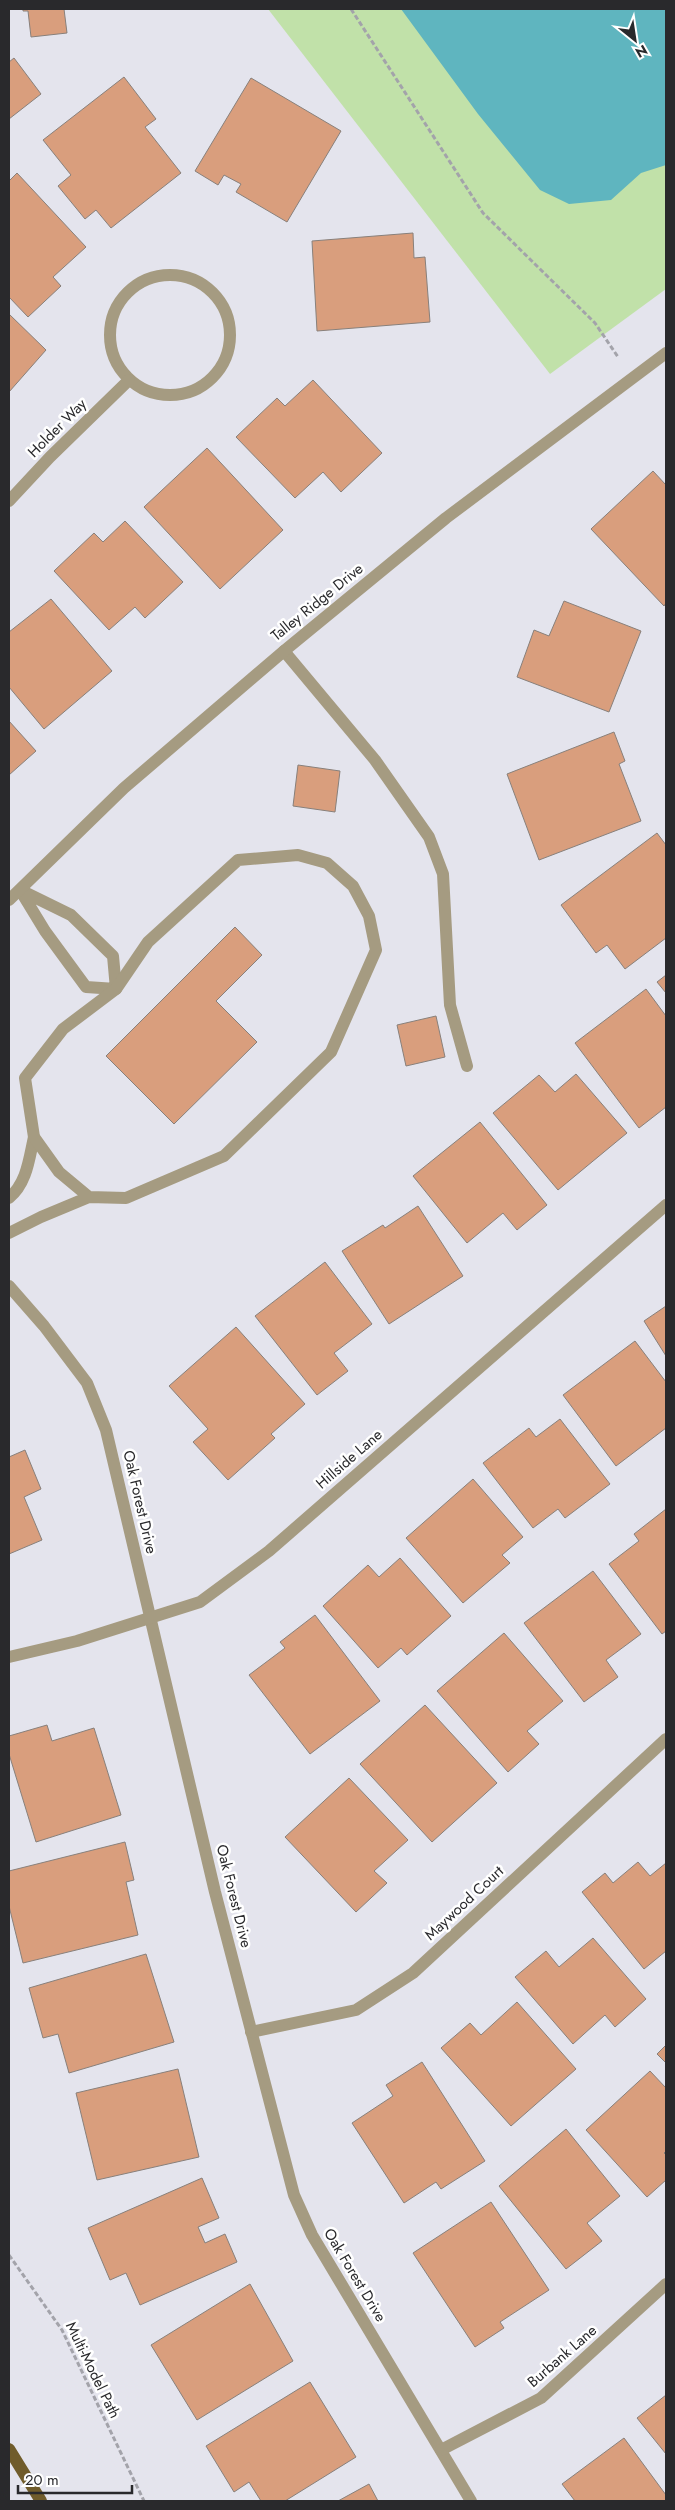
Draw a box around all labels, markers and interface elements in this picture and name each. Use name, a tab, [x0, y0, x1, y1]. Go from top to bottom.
north arrow	[610, 15, 660, 65]
text: N	[632, 40, 651, 63]
street label: Holder Way	[23, 393, 92, 462]
street label: Talley Ridge Drive	[266, 558, 368, 646]
street label: Hillside Lane	[311, 1424, 387, 1494]
street label: Oak Forest Drive	[117, 1448, 163, 1556]
street label: Oak Forest Drive	[211, 1842, 258, 1950]
street label: Maywood Court	[420, 1860, 509, 1945]
street label: Oak Forest Drive	[318, 2224, 392, 2326]
street label: Multi-Model Path	[60, 2318, 126, 2422]
street label: Burbank Lane	[522, 2319, 602, 2392]
scale bar	[18, 2462, 131, 2494]
text: 20 m	[25, 2469, 59, 2491]

